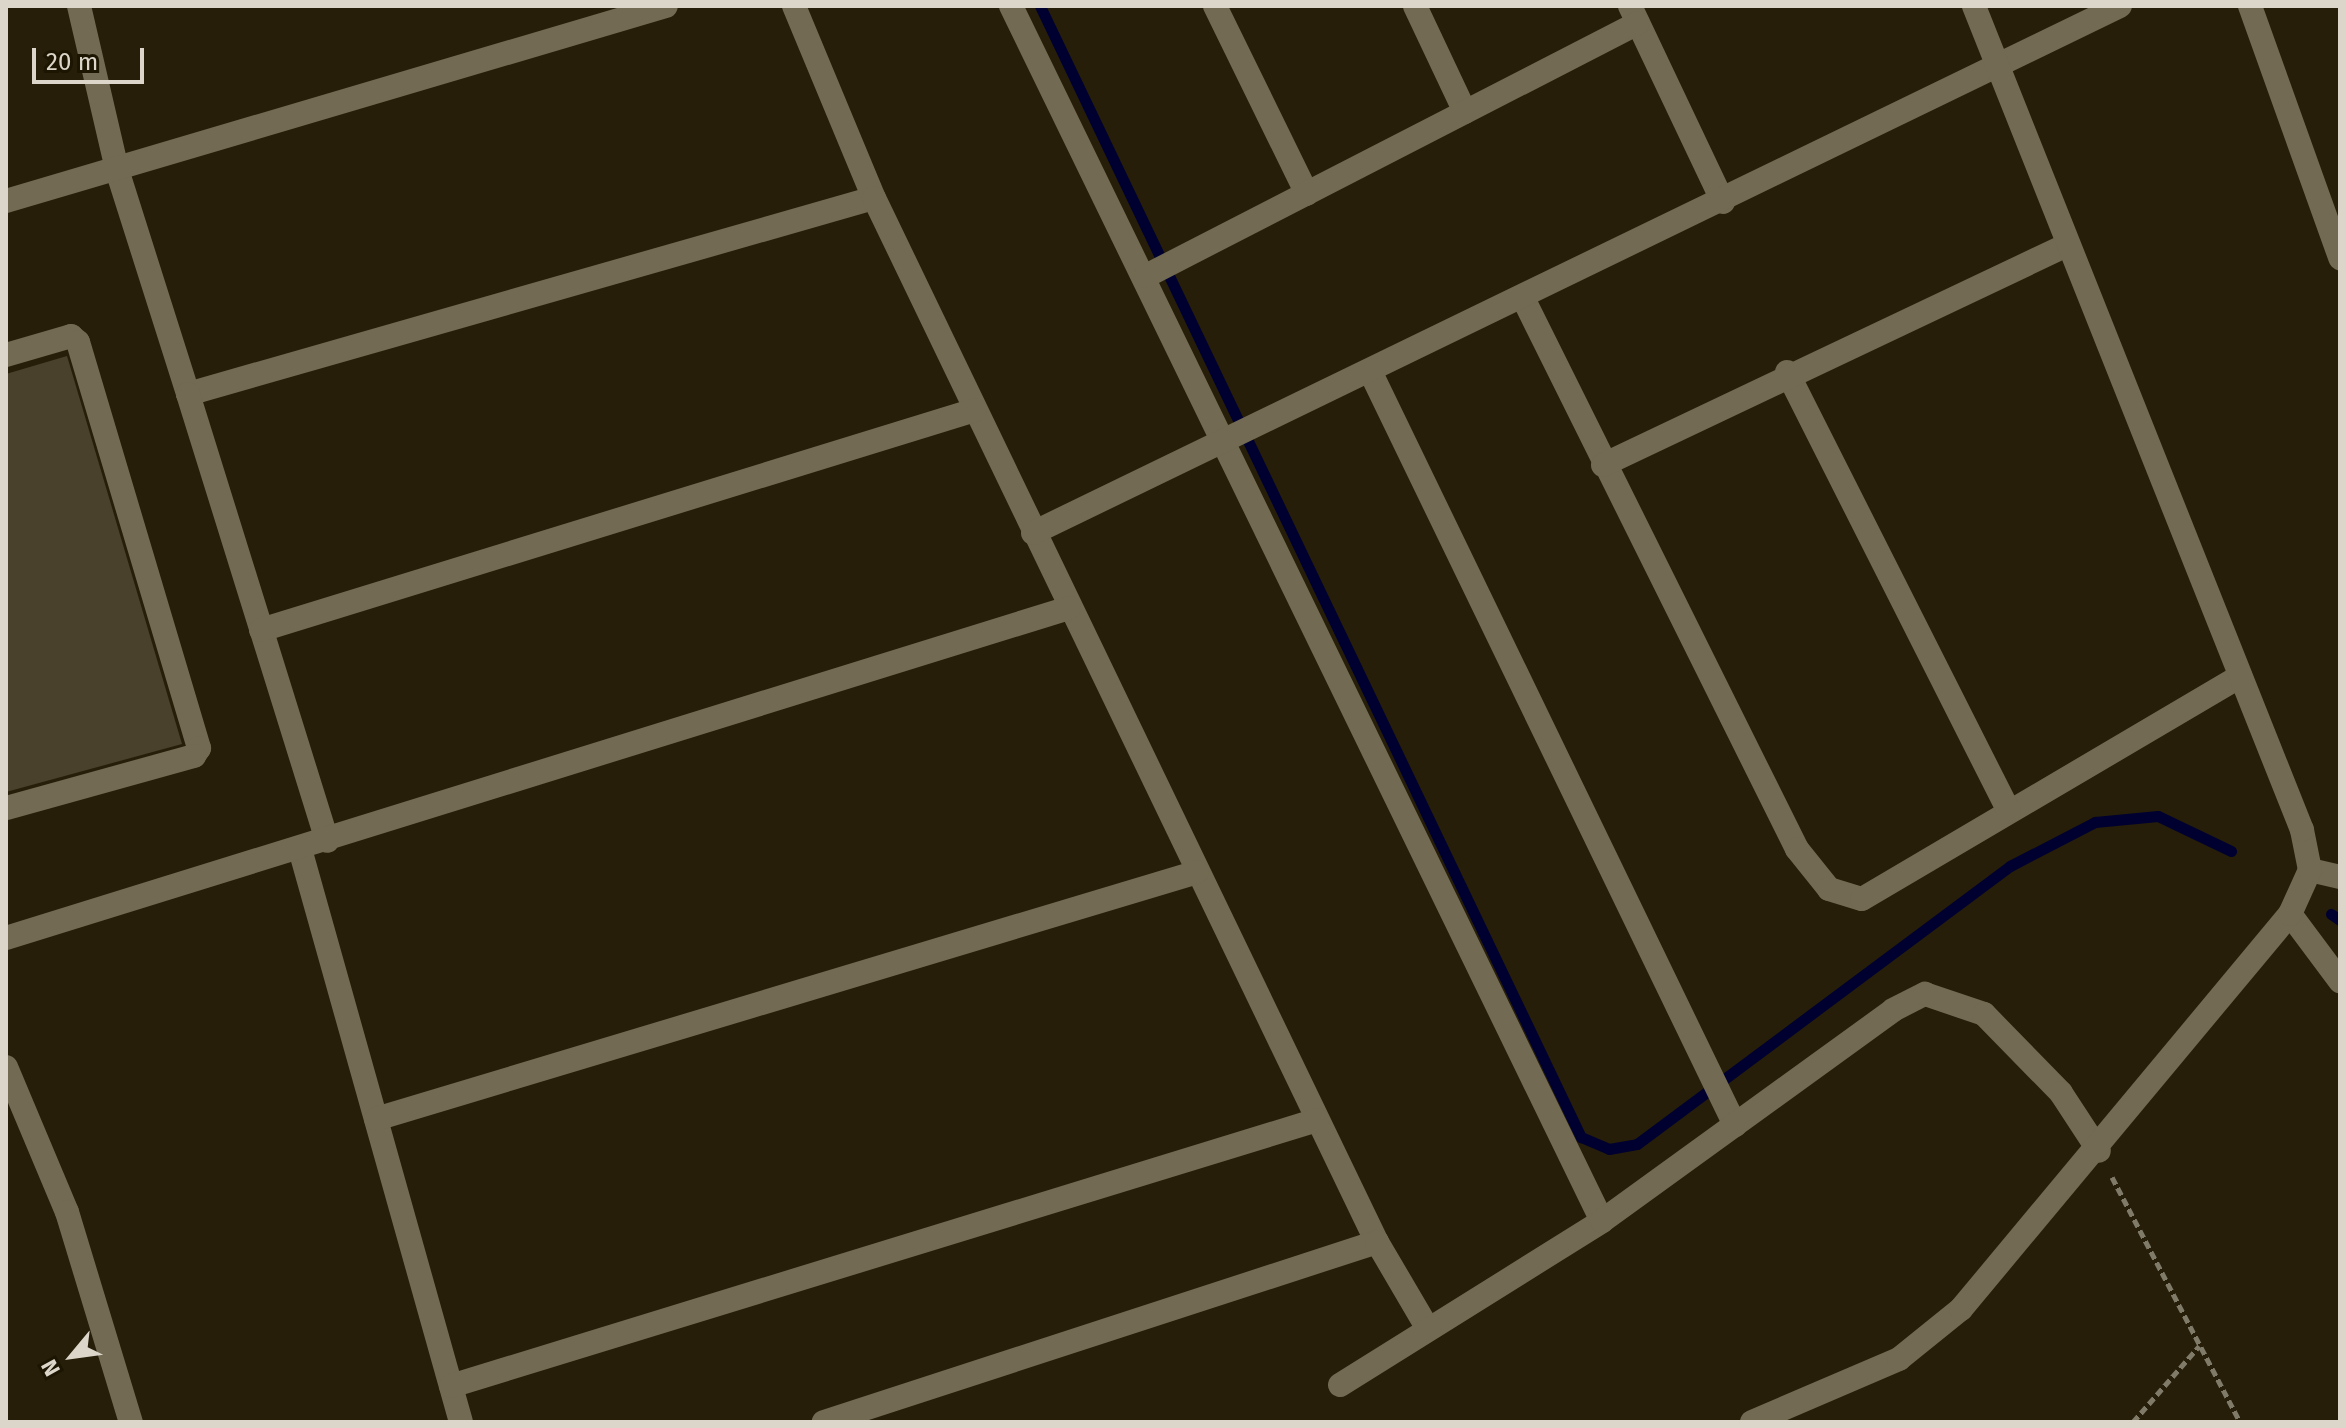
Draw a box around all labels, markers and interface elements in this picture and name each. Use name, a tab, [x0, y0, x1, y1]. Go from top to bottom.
scale bar	[36, 32, 148, 82]
text: 20 m	[46, 48, 98, 76]
north arrow	[32, 1316, 112, 1396]
text: N	[35, 1355, 66, 1381]

